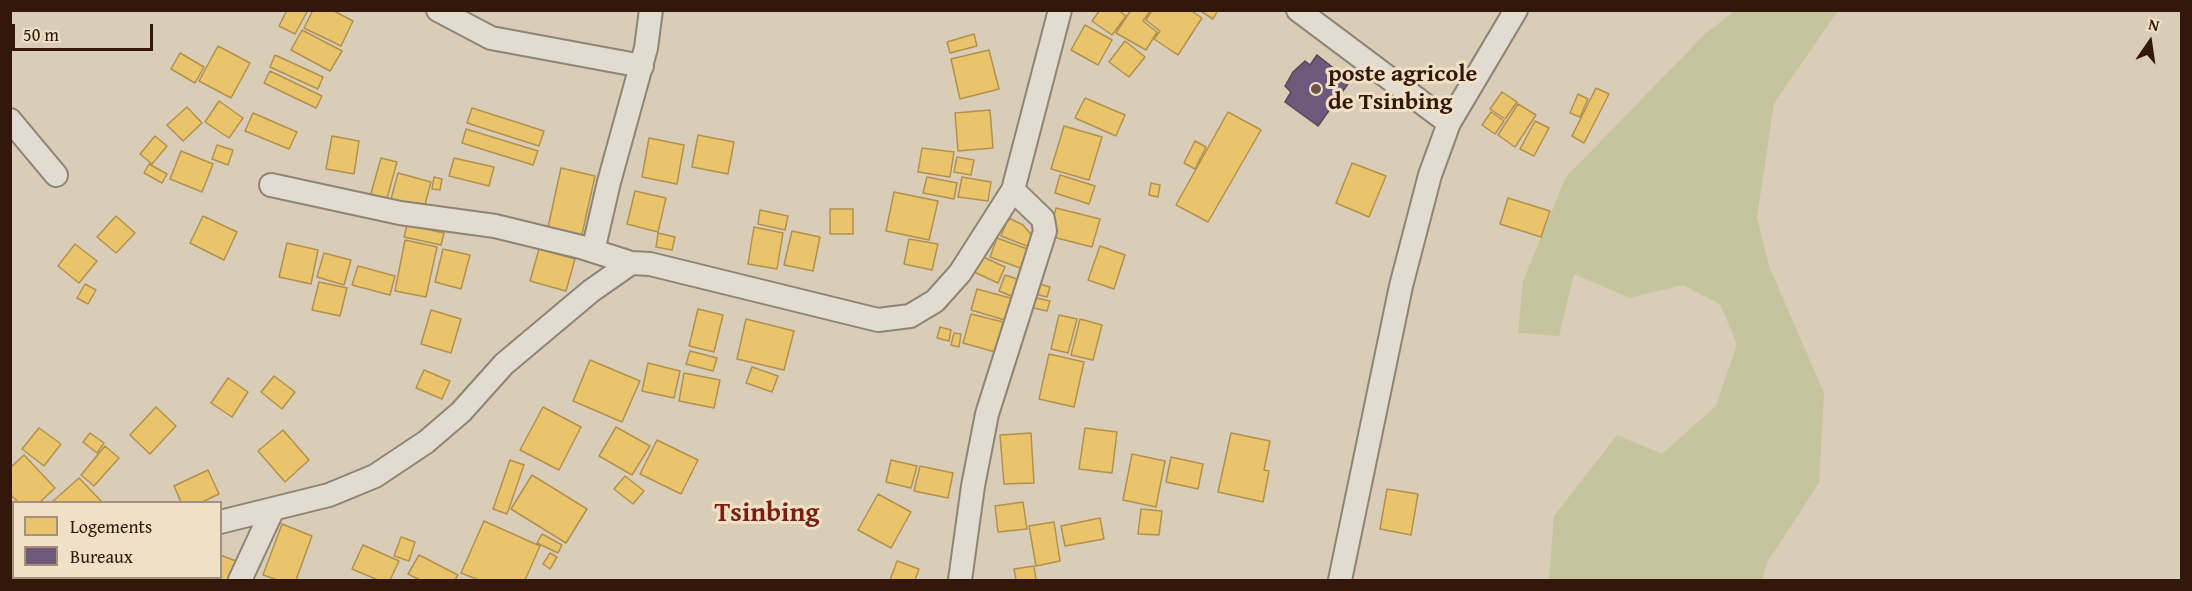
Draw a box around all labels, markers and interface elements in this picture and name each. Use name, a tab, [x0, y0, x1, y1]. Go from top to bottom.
scale bar	[15, 12, 156, 50]
north arrow	[2120, 12, 2180, 72]
text: N	[2146, 12, 2162, 37]
text: 50 m	[23, 21, 59, 48]
place label: poste agricole de Tsinbing	[1328, 61, 1477, 117]
marker: poste agricole de Tsinbing	[1309, 82, 1323, 96]
district label: Tsinbing	[714, 498, 820, 530]
legend	[12, 501, 222, 579]
text: Logements	[70, 513, 152, 540]
text: Bureaux	[70, 543, 133, 570]

